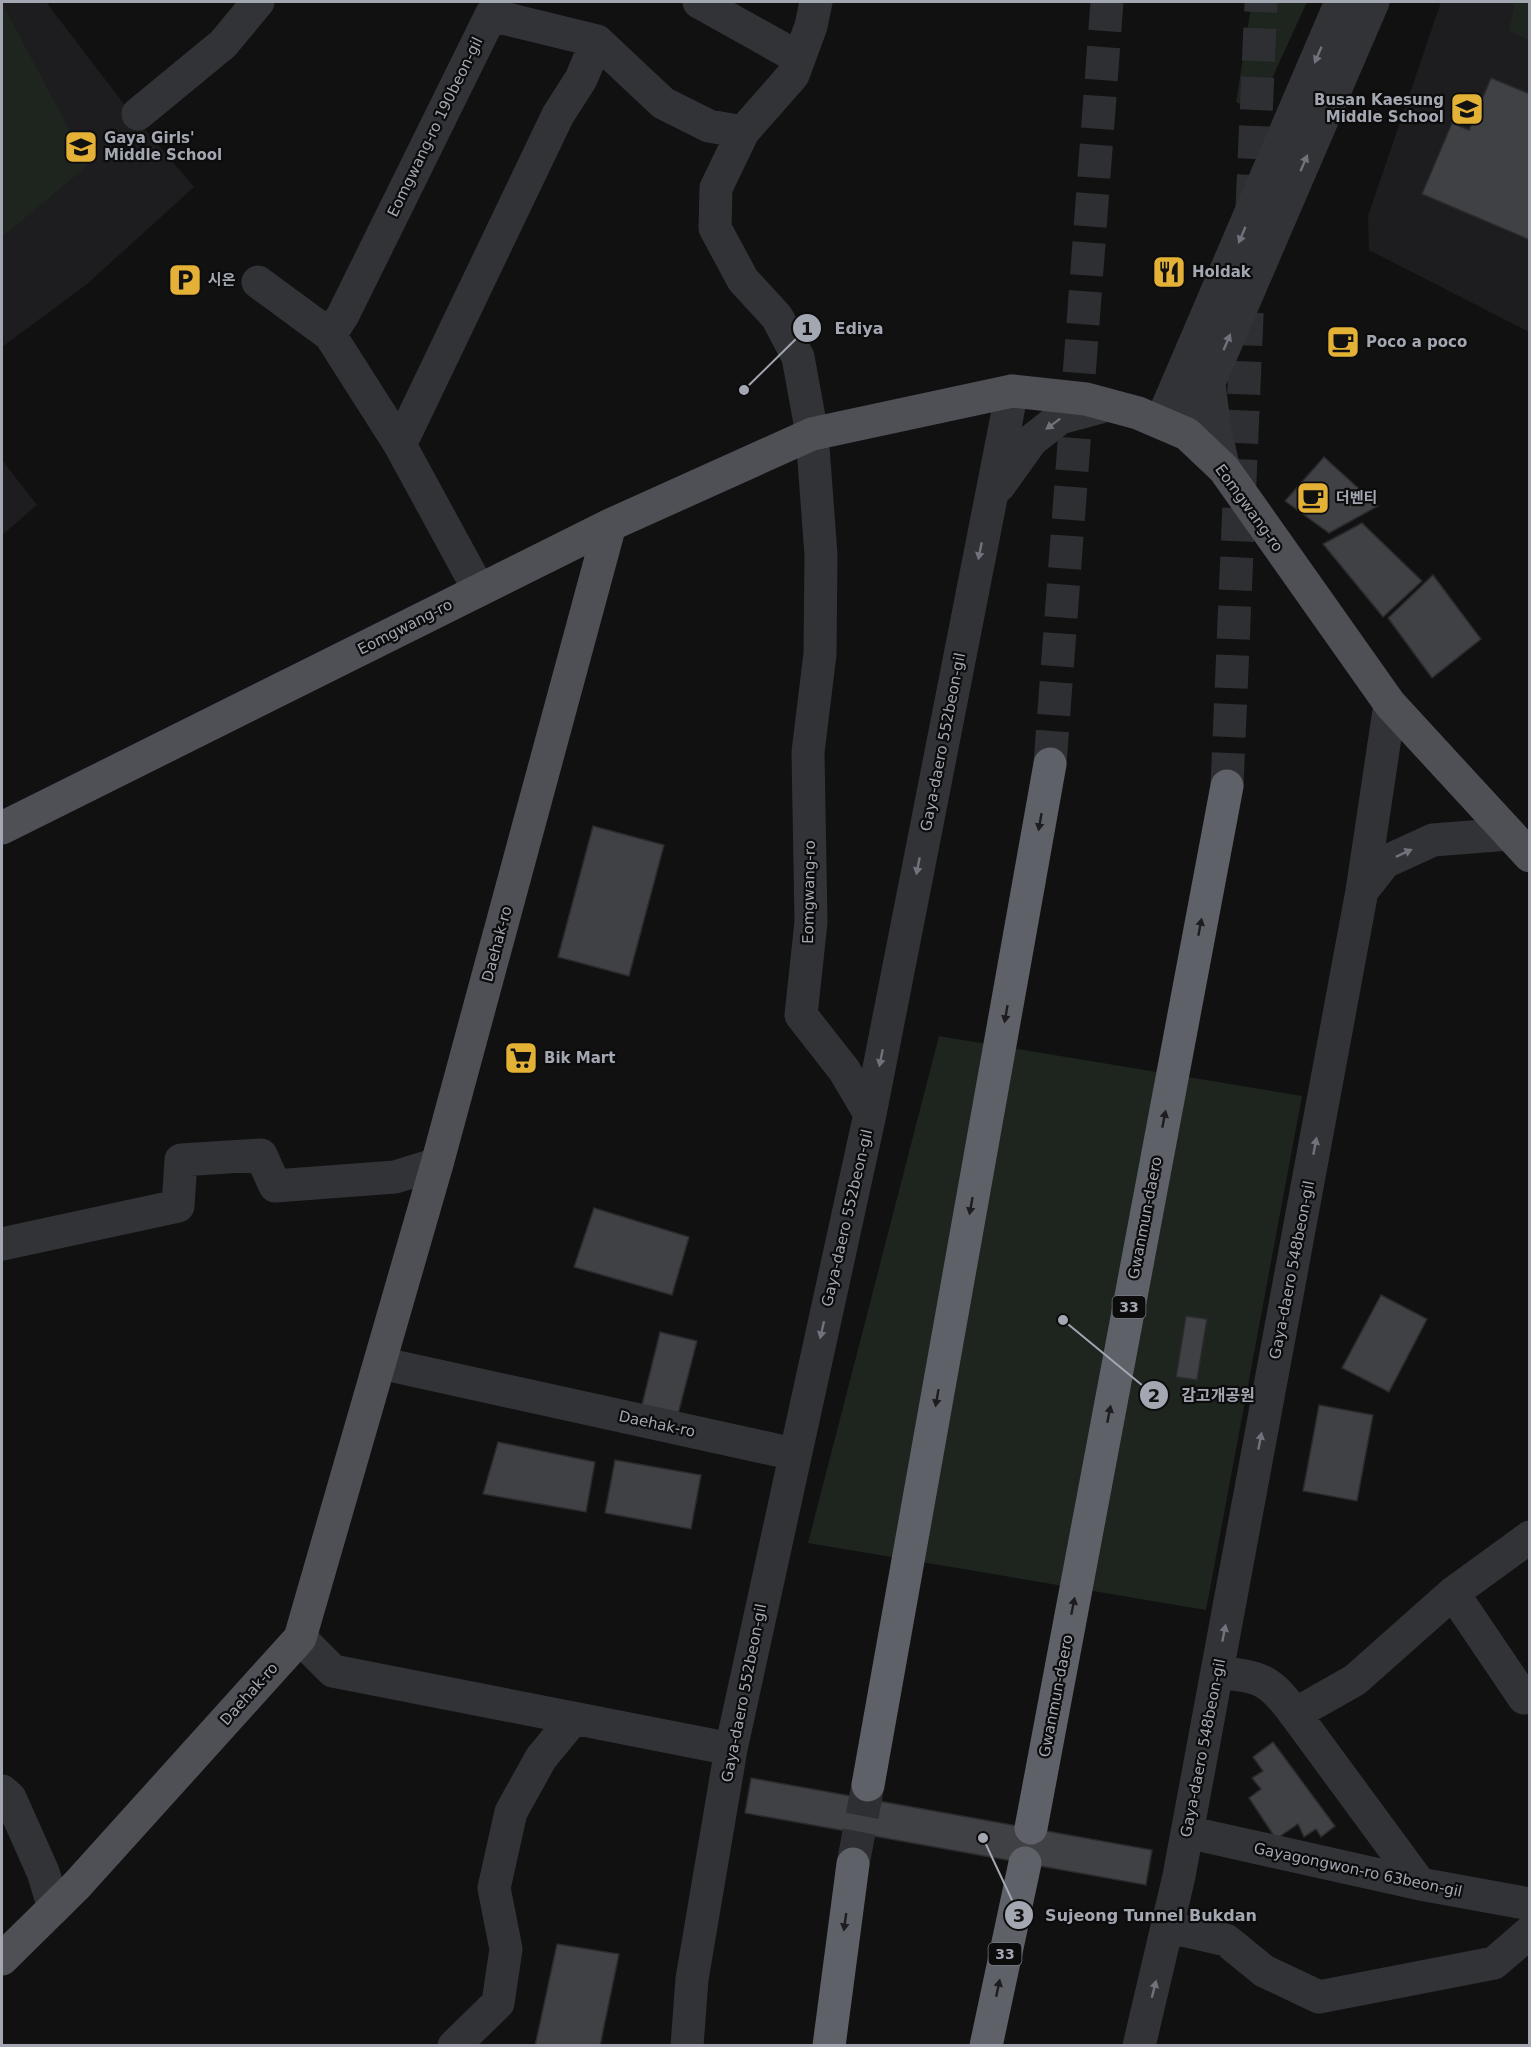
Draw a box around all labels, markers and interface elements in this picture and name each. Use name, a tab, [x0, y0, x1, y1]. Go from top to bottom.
street label: Eomgwang-ro 190beon-gil	[384, 34, 486, 220]
one-way arrow	[1313, 47, 1323, 65]
place label: Busan Kaesung Middle School	[1314, 91, 1444, 126]
school or university icon: Busan Kaesung Middle School	[1449, 91, 1485, 127]
school or university icon: Gaya Girls' Middle School	[63, 129, 99, 165]
place label: Gaya Girls' Middle School	[104, 129, 222, 164]
one-way arrow	[1299, 153, 1309, 171]
one-way arrow	[1237, 226, 1247, 244]
restaurant icon: Holdak	[1151, 254, 1187, 290]
parking icon: 시온	[167, 262, 203, 298]
place label: Holdak	[1192, 263, 1252, 281]
place label: 시온	[208, 271, 236, 289]
callout: Ediya	[792, 311, 896, 345]
text: 1	[801, 318, 813, 339]
text: Ediya	[834, 319, 884, 338]
cafe icon: Poco a poco	[1325, 324, 1361, 360]
one-way arrow	[1222, 332, 1232, 350]
place label: Poco a poco	[1366, 333, 1467, 351]
one-way arrow	[1045, 418, 1061, 430]
street label: Eomgwang-ro	[1211, 461, 1287, 555]
cafe icon: 더벤티	[1295, 480, 1331, 516]
place label: 더벤티	[1336, 489, 1377, 507]
one-way arrow	[975, 542, 984, 561]
street label: Eomgwang-ro	[355, 595, 455, 659]
street label: Gaya-daero 552beon-gil	[917, 651, 969, 833]
one-way arrow	[1035, 813, 1044, 832]
street label: Eomgwang-ro	[799, 840, 819, 944]
one-way arrow	[1396, 848, 1414, 858]
one-way arrow	[913, 857, 922, 876]
street label: Daehak-ro	[478, 904, 516, 984]
one-way arrow	[1196, 918, 1205, 937]
one-way arrow	[1001, 1005, 1010, 1024]
supermarket icon: Bik Mart	[503, 1040, 539, 1076]
one-way arrow	[876, 1048, 885, 1067]
place label: Bik Mart	[544, 1049, 615, 1067]
one-way arrow	[1160, 1109, 1169, 1128]
street label: Gaya-daero 552beon-gil	[818, 1128, 876, 1308]
one-way arrow	[1311, 1136, 1320, 1155]
street label: Gwanmun-daero	[1124, 1155, 1166, 1281]
street label: Gaya-daero 548beon-gil	[1266, 1179, 1318, 1361]
one-way arrow	[966, 1196, 975, 1215]
road number: 33	[1112, 1296, 1146, 1318]
one-way arrow	[817, 1321, 826, 1340]
callout: 감고개공원	[1139, 1378, 1266, 1412]
text: 2	[1148, 1385, 1160, 1406]
text: 감고개공원	[1181, 1386, 1255, 1405]
one-way arrow	[932, 1388, 941, 1407]
one-way arrow	[1105, 1404, 1114, 1423]
street label: Daehak-ro	[617, 1407, 697, 1441]
one-way arrow	[1256, 1431, 1265, 1450]
one-way arrow	[1069, 1596, 1078, 1615]
street label: Gaya-daero 552beon-gil	[718, 1602, 770, 1784]
one-way arrow	[1220, 1623, 1229, 1642]
street label: Gwanmun-daero	[1035, 1633, 1077, 1759]
street label: Gaya-daero 548beon-gil	[1177, 1657, 1229, 1839]
street label: Daehak-ro	[216, 1659, 282, 1729]
street label: Gayagongwon-ro 63beon-gil	[1252, 1839, 1464, 1901]
callout: Sujeong Tunnel Bukdan	[1004, 1898, 1269, 1932]
text: 3	[1013, 1905, 1025, 1926]
text: Sujeong Tunnel Bukdan	[1045, 1906, 1257, 1925]
one-way arrow	[840, 1912, 850, 1931]
road number: 33	[988, 1943, 1022, 1965]
one-way arrow	[994, 1979, 1003, 1998]
one-way arrow	[1149, 1980, 1159, 1998]

